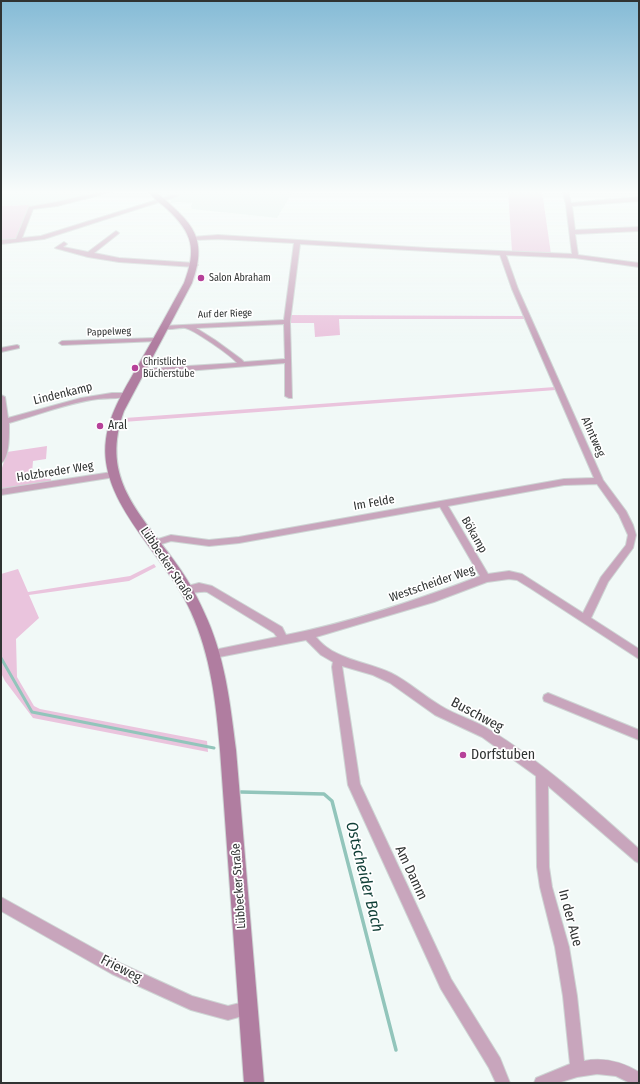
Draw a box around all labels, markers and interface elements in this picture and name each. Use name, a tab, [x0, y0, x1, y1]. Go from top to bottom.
place label: Salon Abraham	[209, 272, 271, 284]
marker: Salon Abraham	[196, 273, 206, 283]
street label: Auf der Riege	[198, 307, 252, 321]
street label: Pappelweg	[87, 325, 131, 339]
place label: Christliche Bücherstube	[143, 356, 195, 380]
marker: Christliche Bücherstube	[130, 363, 140, 373]
street label: Lindenkamp	[32, 380, 94, 408]
street label: Ahntweg	[578, 415, 608, 459]
place label: Aral	[108, 419, 127, 433]
marker: Aral	[95, 421, 105, 431]
street label: Holzbreder Weg	[16, 459, 94, 485]
street label: Im Felde	[352, 492, 396, 514]
street label: Bökamp	[458, 514, 490, 556]
street label: Lübbecker Straße	[137, 524, 197, 604]
street label: Westscheider Weg	[387, 563, 477, 605]
street label: Buschweg	[448, 694, 506, 736]
place label: Dorfstuben	[471, 747, 535, 763]
marker: Dorfstuben	[458, 750, 468, 760]
water label: Ostscheider Bach	[341, 820, 387, 934]
street label: Lübbecker Straße	[229, 843, 249, 929]
street label: Am Damm	[391, 843, 431, 903]
street label: In der Aue	[554, 888, 586, 948]
street label: Frieweg	[98, 952, 144, 986]

